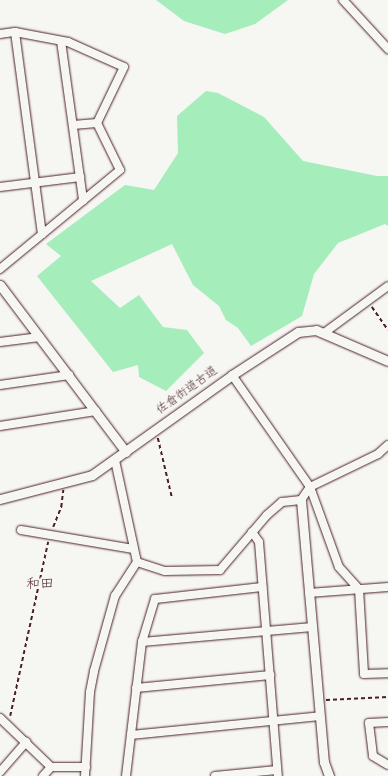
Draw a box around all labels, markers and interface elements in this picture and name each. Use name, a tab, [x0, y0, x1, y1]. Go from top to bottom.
street label: 佐倉街道古道	[155, 365, 221, 419]
district label: 和田	[26, 578, 54, 594]

